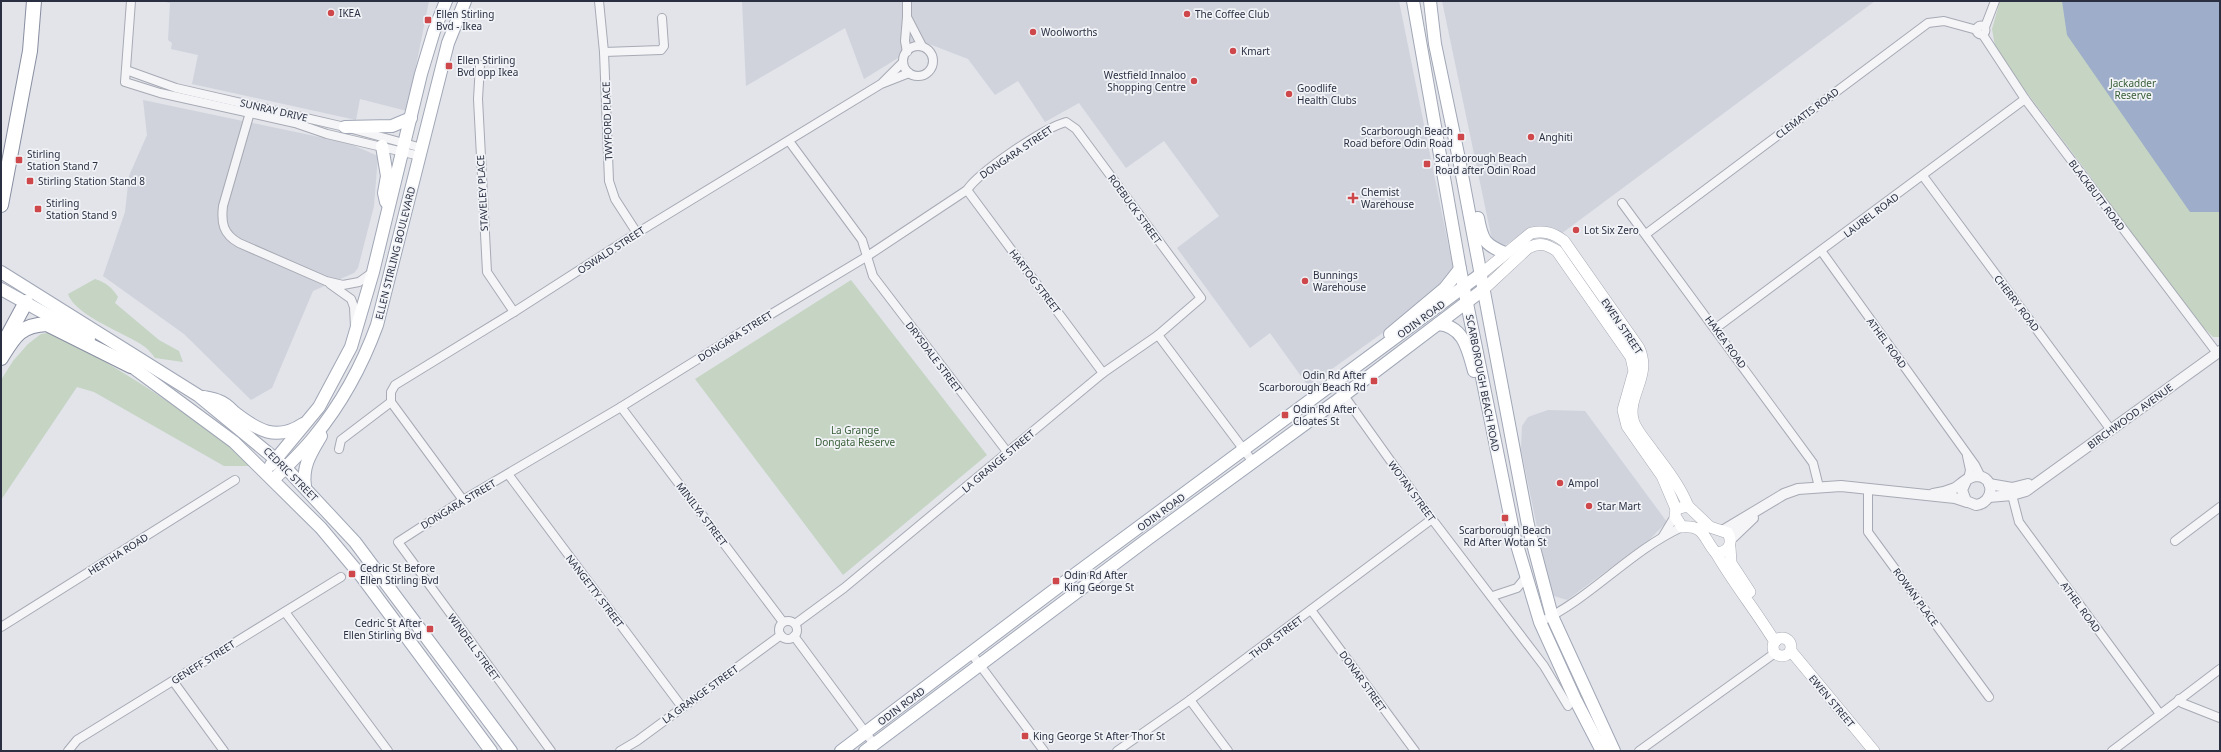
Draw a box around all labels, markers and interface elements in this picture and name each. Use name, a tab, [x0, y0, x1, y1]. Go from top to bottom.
place label: IKEA	[339, 6, 361, 20]
place label: Ellen Stirling Bvd - Ikea	[436, 7, 494, 33]
place label: The Coffee Club	[1195, 7, 1269, 21]
marker: IKEA	[326, 8, 336, 18]
marker: The Coffee Club	[1182, 9, 1192, 19]
marker: Ellen Stirling Bvd - Ikea	[423, 15, 433, 25]
place label: Woolworths	[1041, 25, 1098, 39]
marker: Woolworths	[1028, 27, 1038, 37]
place label: Kmart	[1241, 44, 1270, 58]
marker: Kmart	[1228, 46, 1238, 56]
place label: Ellen Stirling Bvd opp Ikea	[457, 53, 518, 79]
marker: Ellen Stirling Bvd opp Ikea	[444, 61, 454, 71]
place label: Westfield Innaloo Shopping Centre	[1104, 68, 1186, 94]
marker: Westfield Innaloo Shopping Centre	[1189, 76, 1199, 86]
park label: Jackadder Reserve	[2109, 76, 2156, 102]
street label: TWYFORD PLACE	[599, 81, 615, 161]
place label: Goodlife Health Clubs	[1297, 81, 1357, 107]
street label: CLEMATIS ROAD	[1772, 84, 1842, 142]
marker: Goodlife Health Clubs	[1284, 89, 1294, 99]
street label: SUNRAY DRIVE	[239, 95, 309, 125]
street label: DONGARA STREET	[977, 122, 1056, 182]
place label: Scarborough Beach Road before Odin Road	[1344, 124, 1453, 150]
place label: Anghiti	[1539, 130, 1573, 144]
marker: Scarborough Beach Road before Odin Road	[1456, 132, 1466, 142]
marker: Anghiti	[1526, 132, 1536, 142]
place label: Stirling Station Stand 7	[27, 147, 98, 173]
place label: Scarborough Beach Road after Odin Road	[1435, 151, 1536, 177]
marker: Stirling Station Stand 7	[14, 155, 24, 165]
street label: STAVELEY PLACE	[473, 155, 491, 231]
street label: BLACKBUTT ROAD	[2066, 157, 2128, 233]
marker: Scarborough Beach Road after Odin Road	[1422, 159, 1432, 169]
street label: ROEBUCK STREET	[1105, 172, 1165, 247]
place label: Stirling Station Stand 8	[38, 174, 145, 188]
marker: Stirling Station Stand 8	[25, 176, 35, 186]
street label: ELLEN STIRLING BOULEVARD	[372, 185, 418, 321]
place label: Chemist Warehouse	[1361, 185, 1414, 211]
street label: LAUREL ROAD	[1840, 190, 1902, 240]
marker: Chemist Warehouse	[1348, 193, 1358, 203]
place label: Stirling Station Stand 9	[46, 196, 117, 222]
marker: Stirling Station Stand 9	[33, 204, 43, 214]
street label: OSWALD STREET	[575, 223, 648, 277]
place label: Lot Six Zero	[1584, 223, 1639, 237]
marker: Lot Six Zero	[1571, 225, 1581, 235]
street label: HARTOG STREET	[1006, 246, 1064, 316]
place label: Bunnings Warehouse	[1313, 268, 1366, 294]
street label: CHERRY ROAD	[1991, 272, 2043, 334]
marker: Bunnings Warehouse	[1300, 276, 1310, 286]
street label: EWEN STREET	[1598, 295, 1646, 357]
street label: ODIN ROAD	[1394, 297, 1448, 341]
street label: DONGARA STREET	[695, 307, 775, 365]
street label: SCARBOROUGH BEACH ROAD	[1463, 313, 1503, 453]
street label: HAKEA ROAD	[1702, 313, 1750, 371]
street label: ATHEL ROAD	[1864, 315, 1910, 371]
street label: DRYSDALE STREET	[903, 319, 966, 396]
place label: Odin Rd After Scarborough Beach Rd	[1259, 368, 1366, 394]
marker: Odin Rd After Scarborough Beach Rd	[1369, 376, 1379, 386]
street label: BIRCHWOOD AVENUE	[2084, 380, 2176, 452]
place label: Odin Rd After Cloates St	[1293, 402, 1357, 428]
marker: Odin Rd After Cloates St	[1280, 410, 1290, 420]
park label: La Grange Dongata Reserve	[815, 423, 895, 449]
street label: LA GRANGE STREET	[959, 426, 1038, 496]
street label: CEDRIC STREET	[261, 444, 322, 505]
street label: WOTAN STREET	[1385, 458, 1439, 525]
street label: DONGARA STREET	[418, 476, 499, 532]
place label: Ampol	[1568, 476, 1599, 490]
marker: Ampol	[1555, 478, 1565, 488]
street label: MINILYA STREET	[673, 479, 731, 549]
street label: ODIN ROAD	[1134, 490, 1188, 534]
place label: Star Mart	[1597, 499, 1641, 513]
marker: Star Mart	[1584, 501, 1594, 511]
marker: Scarborough Beach Rd After Wotan St	[1500, 513, 1510, 523]
place label: Scarborough Beach Rd After Wotan St	[1459, 523, 1551, 549]
street label: HERTHA ROAD	[85, 530, 151, 578]
street label: NANGETTY STREET	[563, 552, 627, 631]
place label: Cedric St Before Ellen Stirling Bvd	[360, 561, 439, 587]
street label: ROWAN PLACE	[1890, 565, 1942, 629]
place label: Odin Rd After King George St	[1064, 568, 1135, 594]
marker: Cedric St Before Ellen Stirling Bvd	[347, 569, 357, 579]
marker: Odin Rd After King George St	[1051, 576, 1061, 586]
street label: ATHEL ROAD	[2058, 579, 2104, 635]
street label: WINDELL STREET	[445, 610, 503, 684]
street label: THOR STREET	[1246, 612, 1306, 662]
place label: Cedric St After Ellen Stirling Bvd	[343, 616, 422, 642]
marker: Cedric St After Ellen Stirling Bvd	[425, 624, 435, 634]
street label: GENEFF STREET	[168, 637, 238, 687]
street label: DONAR STREET	[1336, 648, 1390, 715]
street label: LA GRANGE STREET	[659, 661, 741, 726]
street label: EWEN STREET	[1806, 672, 1858, 731]
street label: ODIN ROAD	[874, 683, 928, 729]
place label: King George St After Thor St	[1033, 729, 1166, 743]
marker: King George St After Thor St	[1020, 731, 1030, 741]

